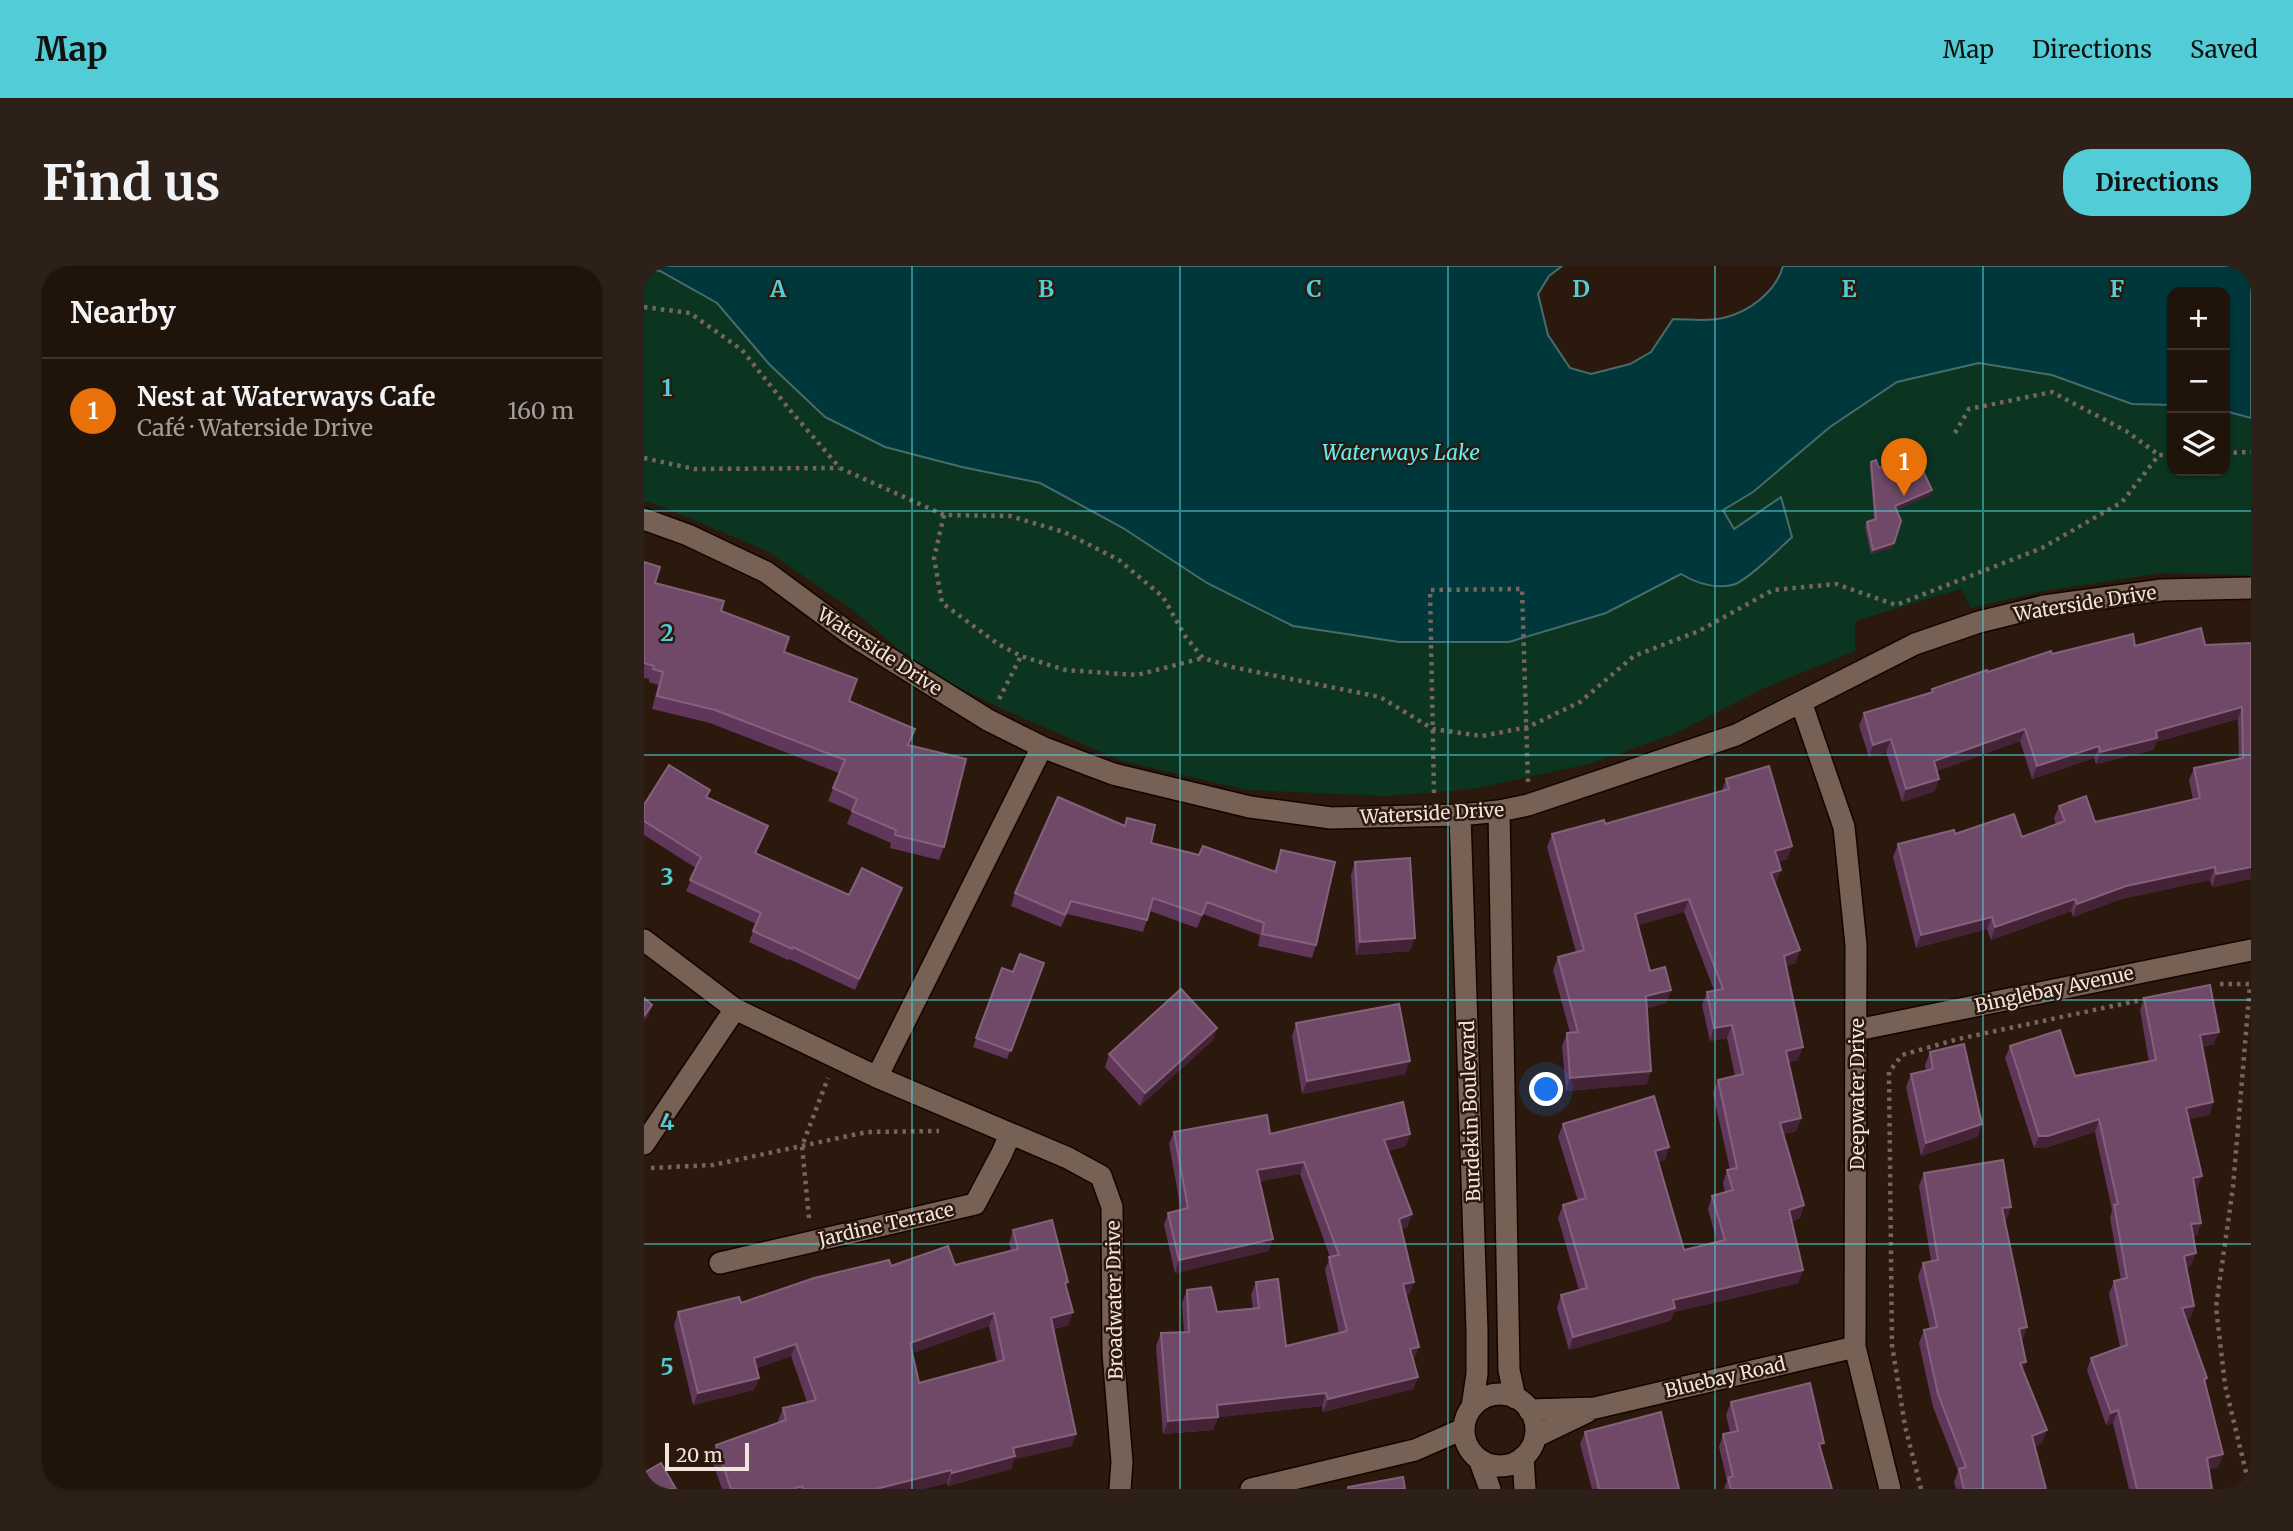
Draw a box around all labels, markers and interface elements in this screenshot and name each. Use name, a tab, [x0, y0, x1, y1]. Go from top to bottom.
text: Map	[35, 29, 108, 70]
text: Map	[1943, 34, 1994, 65]
text: Directions	[2032, 34, 2152, 65]
text: Saved	[2190, 34, 2258, 65]
button: Directions	[2063, 149, 2251, 216]
text: Find us	[42, 152, 220, 213]
text: A	[769, 274, 787, 303]
text: B	[1038, 274, 1054, 303]
text: C	[1306, 274, 1322, 303]
text: D	[1572, 274, 1590, 303]
text: E	[1841, 274, 1857, 303]
text: F	[2110, 274, 2124, 303]
map controls	[2167, 287, 2230, 476]
button: +	[2167, 287, 2230, 350]
text: Nearby	[70, 293, 176, 331]
button: −	[2167, 350, 2230, 413]
text: 1	[662, 373, 673, 402]
text: Nest at Waterways Cafe	[137, 380, 436, 413]
text: 1	[88, 396, 98, 425]
text: 160 m	[508, 396, 574, 425]
text: Café · Waterside Drive	[137, 413, 373, 442]
button: layers	[2167, 413, 2230, 476]
pin: 1	[1881, 438, 1927, 496]
water label: Waterways Lake	[1322, 439, 1480, 466]
street label: Waterside Drive	[2011, 580, 2158, 626]
street label: Waterside Drive	[812, 601, 947, 700]
text: 2	[660, 618, 674, 647]
street label: Waterside Drive	[1358, 797, 1505, 829]
text: 3	[660, 862, 674, 891]
street label: Binglebay Avenue	[1972, 960, 2136, 1018]
street label: Deepwater Drive	[1845, 1018, 1869, 1170]
street label: Burdekin Boulevard	[1455, 1020, 1485, 1202]
your location	[1529, 1072, 1563, 1106]
text: 4	[660, 1107, 675, 1136]
street label: Jardine Terrace	[815, 1197, 956, 1251]
street label: Broadwater Drive	[1101, 1220, 1127, 1380]
street label: Bluebay Road	[1662, 1351, 1788, 1403]
text: 5	[660, 1352, 674, 1381]
scale bar	[665, 1440, 749, 1472]
text: 20 m	[676, 1443, 723, 1467]

